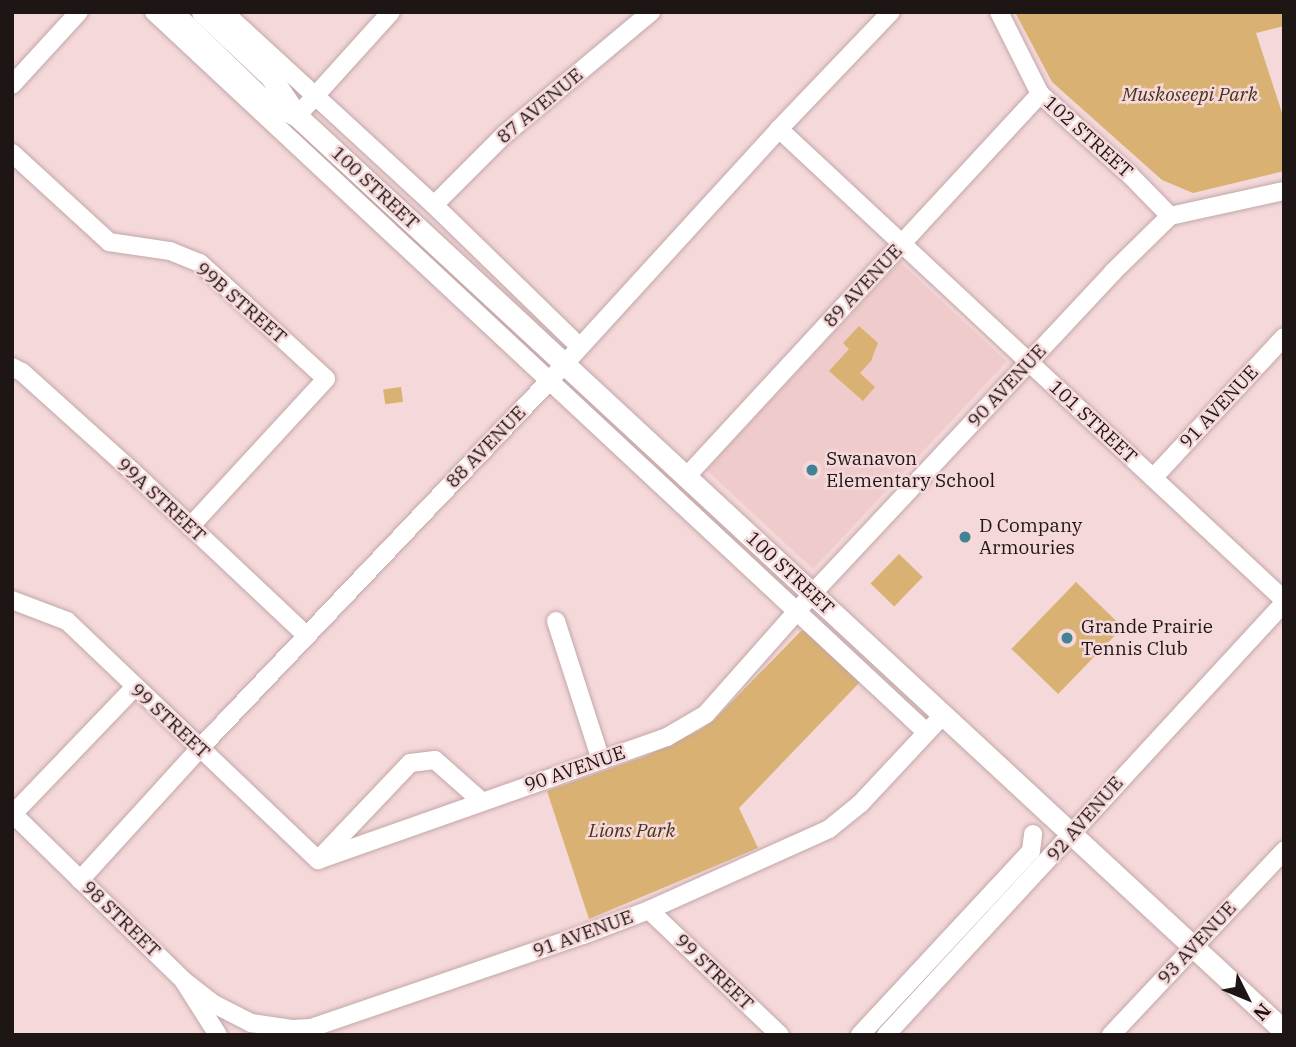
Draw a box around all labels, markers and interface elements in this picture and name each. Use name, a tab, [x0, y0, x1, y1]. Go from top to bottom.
street label: 87 AVENUE	[492, 64, 588, 148]
park label: Muskoseepi Park	[1122, 84, 1258, 106]
street label: 102 STREET	[1039, 91, 1137, 183]
street label: 100 STREET	[326, 142, 424, 234]
street label: 89 AVENUE	[819, 240, 907, 332]
street label: 99B STREET	[191, 257, 291, 349]
street label: 90 AVENUE	[963, 340, 1051, 432]
street label: 91 AVENUE	[1175, 361, 1263, 453]
street label: 101 STREET	[1044, 376, 1142, 468]
street label: 88 AVENUE	[441, 401, 531, 493]
place label: Swanavon Elementary School	[826, 448, 995, 492]
street label: 99A STREET	[112, 453, 210, 547]
marker: Swanavon Elementary School	[804, 462, 820, 478]
place label: D Company Armouries	[979, 515, 1082, 559]
street label: 100 STREET	[741, 527, 839, 619]
marker: D Company Armouries	[957, 529, 973, 545]
place label: Grande Prairie Tennis Club	[1081, 616, 1213, 660]
marker: Grande Prairie Tennis Club	[1059, 630, 1075, 646]
street label: 99 STREET	[126, 679, 214, 763]
street label: 90 AVENUE	[522, 741, 628, 797]
street label: 92 AVENUE	[1042, 772, 1128, 866]
park label: Lions Park	[589, 820, 675, 842]
street label: 98 STREET	[77, 876, 165, 962]
street label: 93 AVENUE	[1153, 897, 1241, 989]
street label: 91 AVENUE	[530, 905, 636, 963]
street label: 99 STREET	[670, 929, 758, 1015]
north arrow	[1212, 963, 1282, 1033]
text: N	[1248, 999, 1276, 1026]

